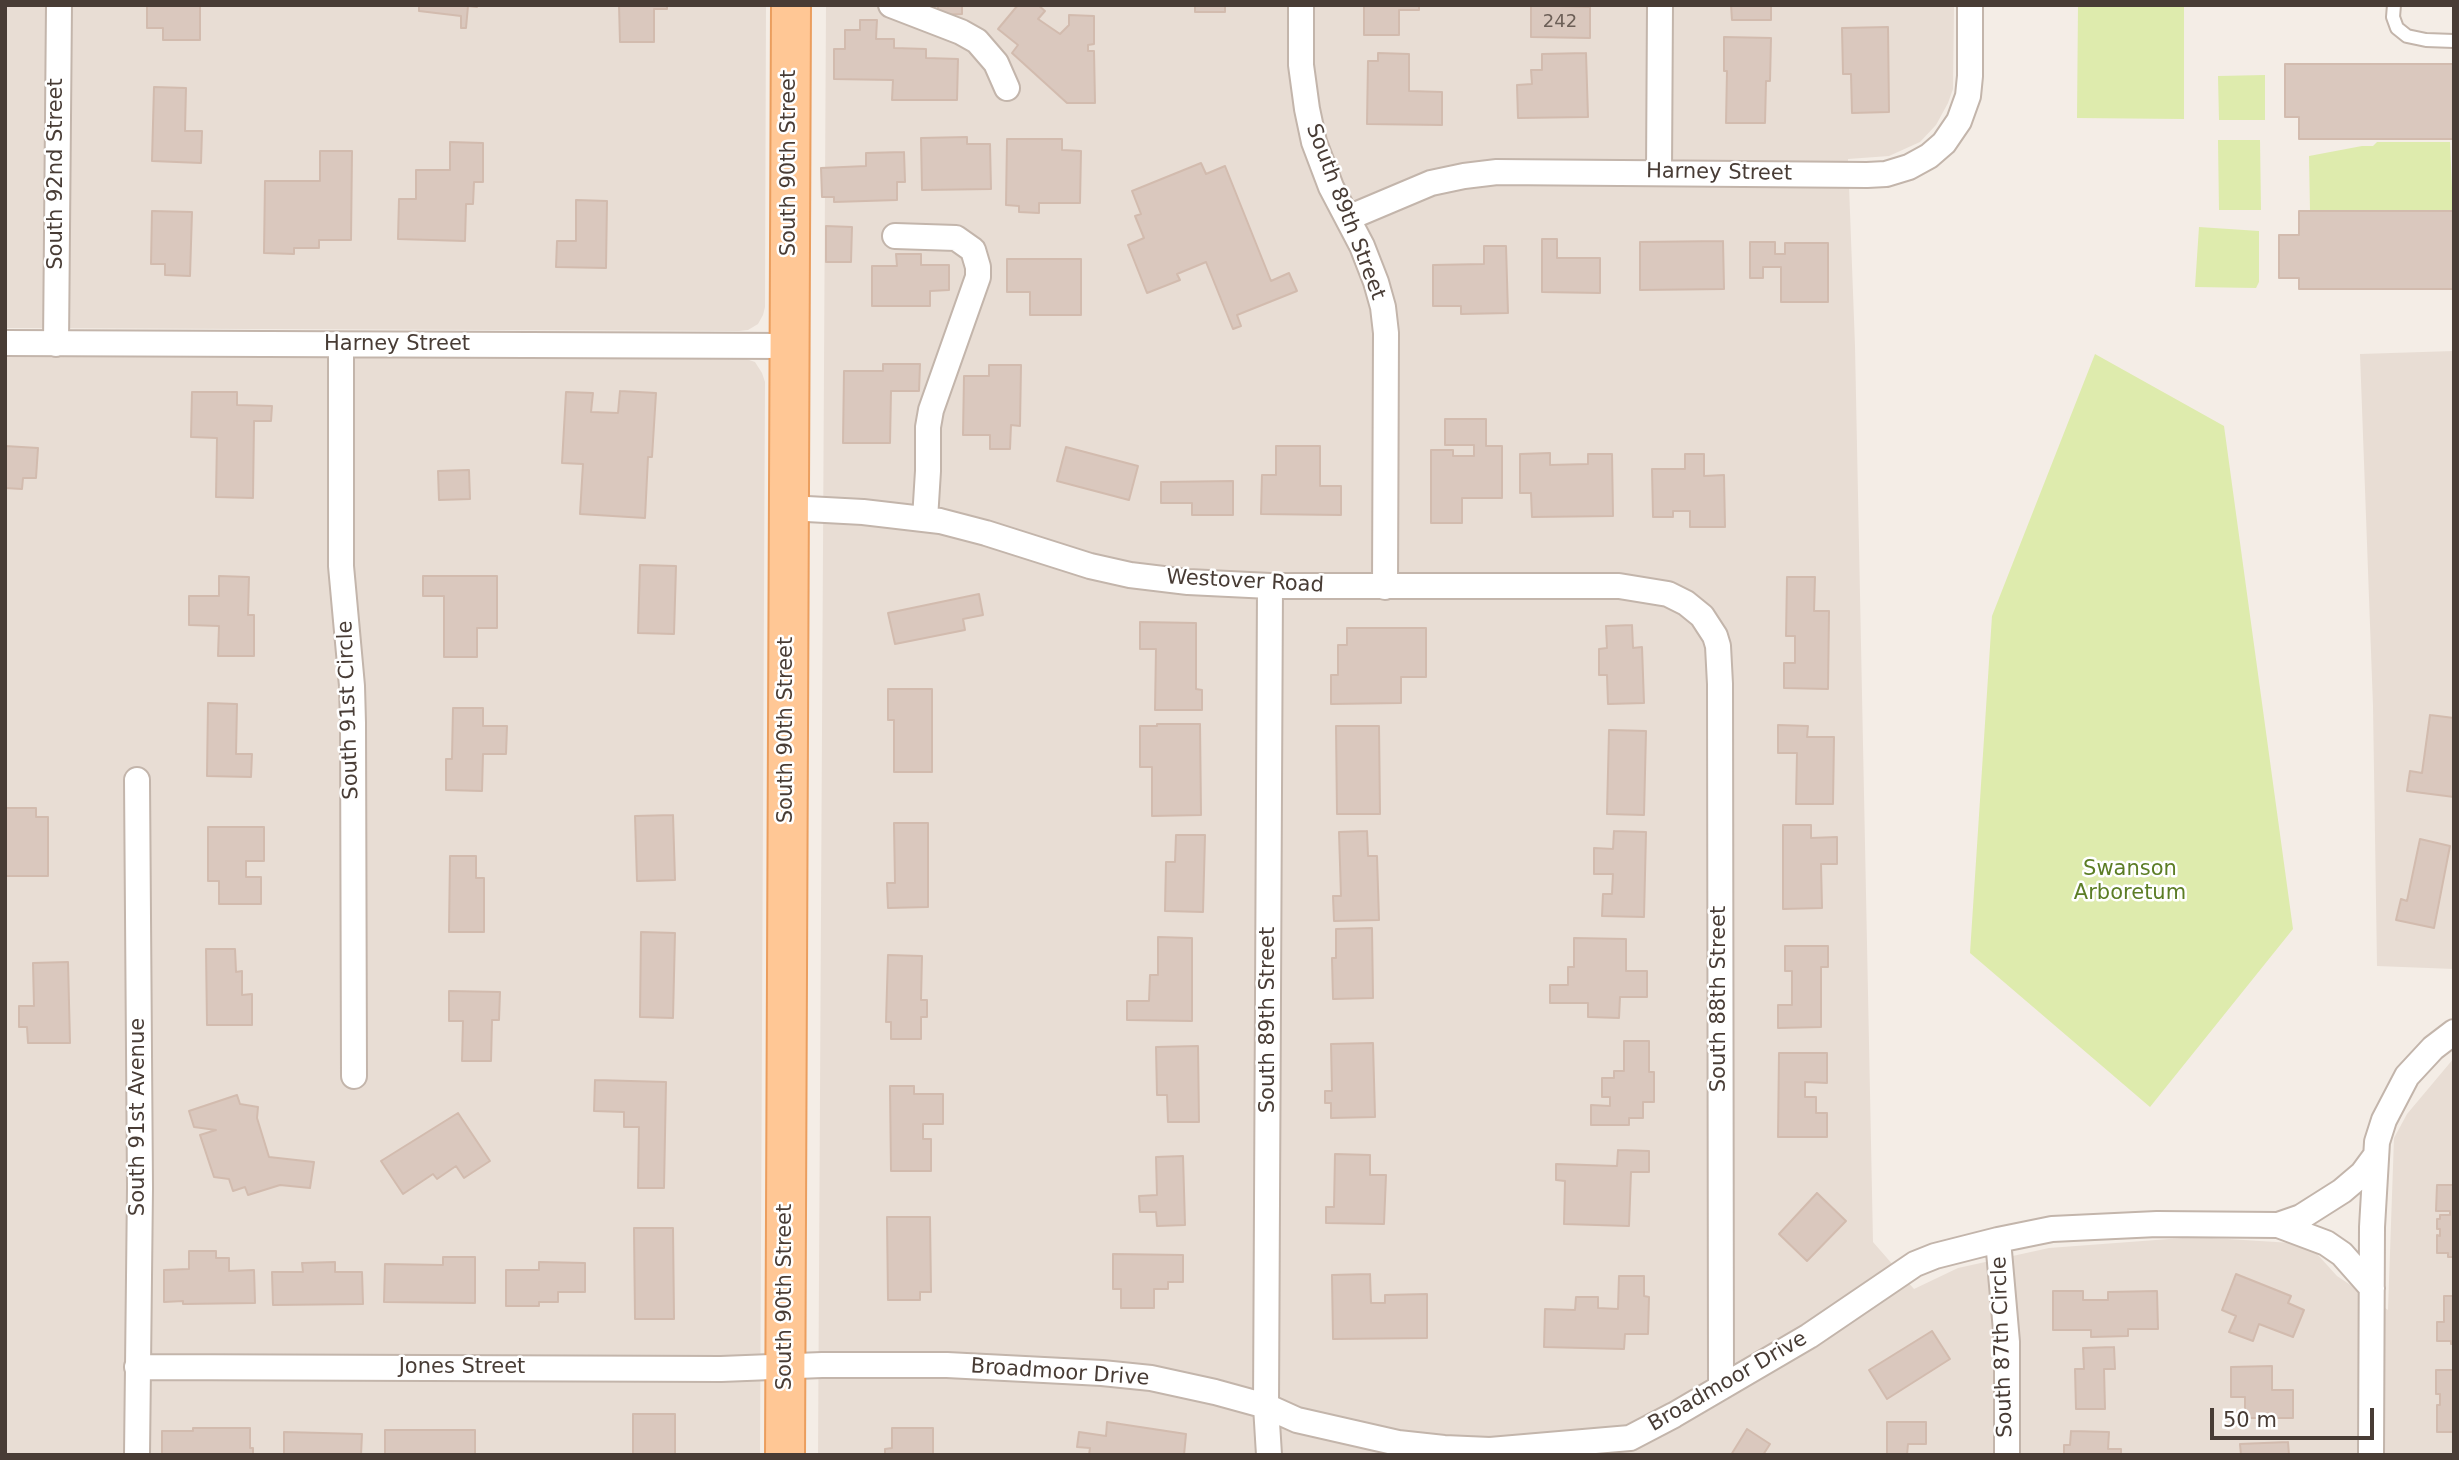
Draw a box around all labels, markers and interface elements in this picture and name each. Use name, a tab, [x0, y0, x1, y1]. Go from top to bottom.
house number: 242	[1543, 11, 1577, 33]
street label: South 90th Street	[777, 70, 803, 256]
street label: South 92nd Street	[44, 78, 70, 270]
street label: South 89th Street	[1300, 120, 1390, 304]
street label: Harney Street	[1646, 159, 1792, 187]
street label: Harney Street	[324, 332, 470, 358]
street label: Westover Road	[1166, 565, 1324, 599]
street label: South 91st Circle	[333, 620, 365, 800]
street label: South 90th Street	[774, 637, 800, 823]
park label: Swanson Arboretum	[2074, 857, 2186, 907]
street label: South 88th Street	[1707, 906, 1733, 1092]
street label: South 89th Street	[1256, 927, 1282, 1113]
street label: South 91st Avenue	[126, 1018, 152, 1216]
street label: South 90th Street	[773, 1204, 799, 1390]
street label: South 87th Circle	[1987, 1256, 2019, 1438]
street label: Broadmoor Drive	[1644, 1326, 1812, 1438]
street label: Broadmoor Drive	[970, 1354, 1150, 1392]
street label: Jones Street	[399, 1355, 525, 1381]
scale bar	[2214, 1394, 2378, 1438]
text: 50 m	[2223, 1408, 2277, 1432]

